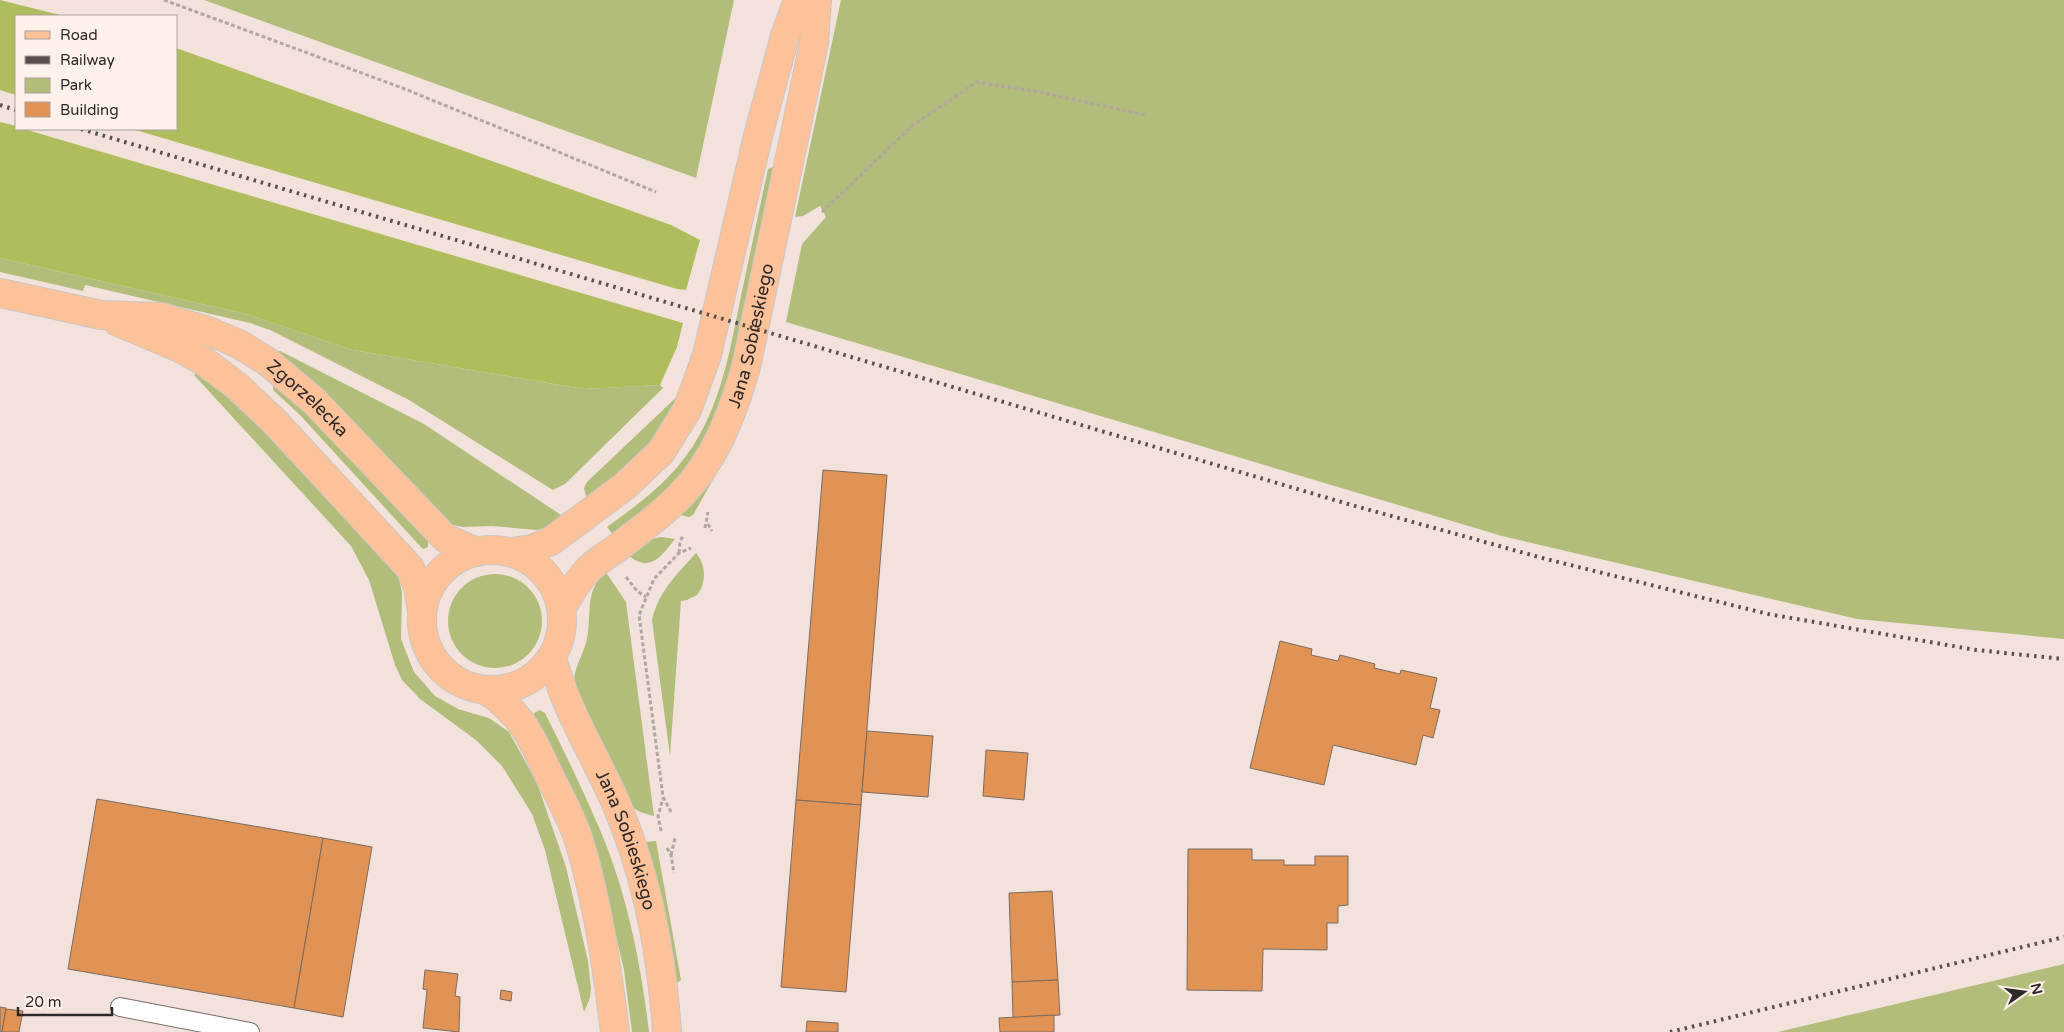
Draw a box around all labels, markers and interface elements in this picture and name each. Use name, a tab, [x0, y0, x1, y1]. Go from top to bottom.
legend	[15, 15, 178, 130]
text: Road	[60, 26, 98, 44]
text: Railway	[60, 51, 115, 69]
text: Park	[60, 76, 92, 94]
text: Building	[60, 101, 119, 119]
street label: Jana Sobieskiego	[723, 261, 778, 411]
street label: Zgorzelecka	[262, 355, 353, 441]
street label: Jana Sobieskiego	[591, 766, 661, 912]
north arrow	[1999, 967, 2049, 1017]
text: N	[2027, 981, 2046, 996]
scale bar	[18, 984, 111, 1016]
text: 20 m	[25, 993, 62, 1011]

